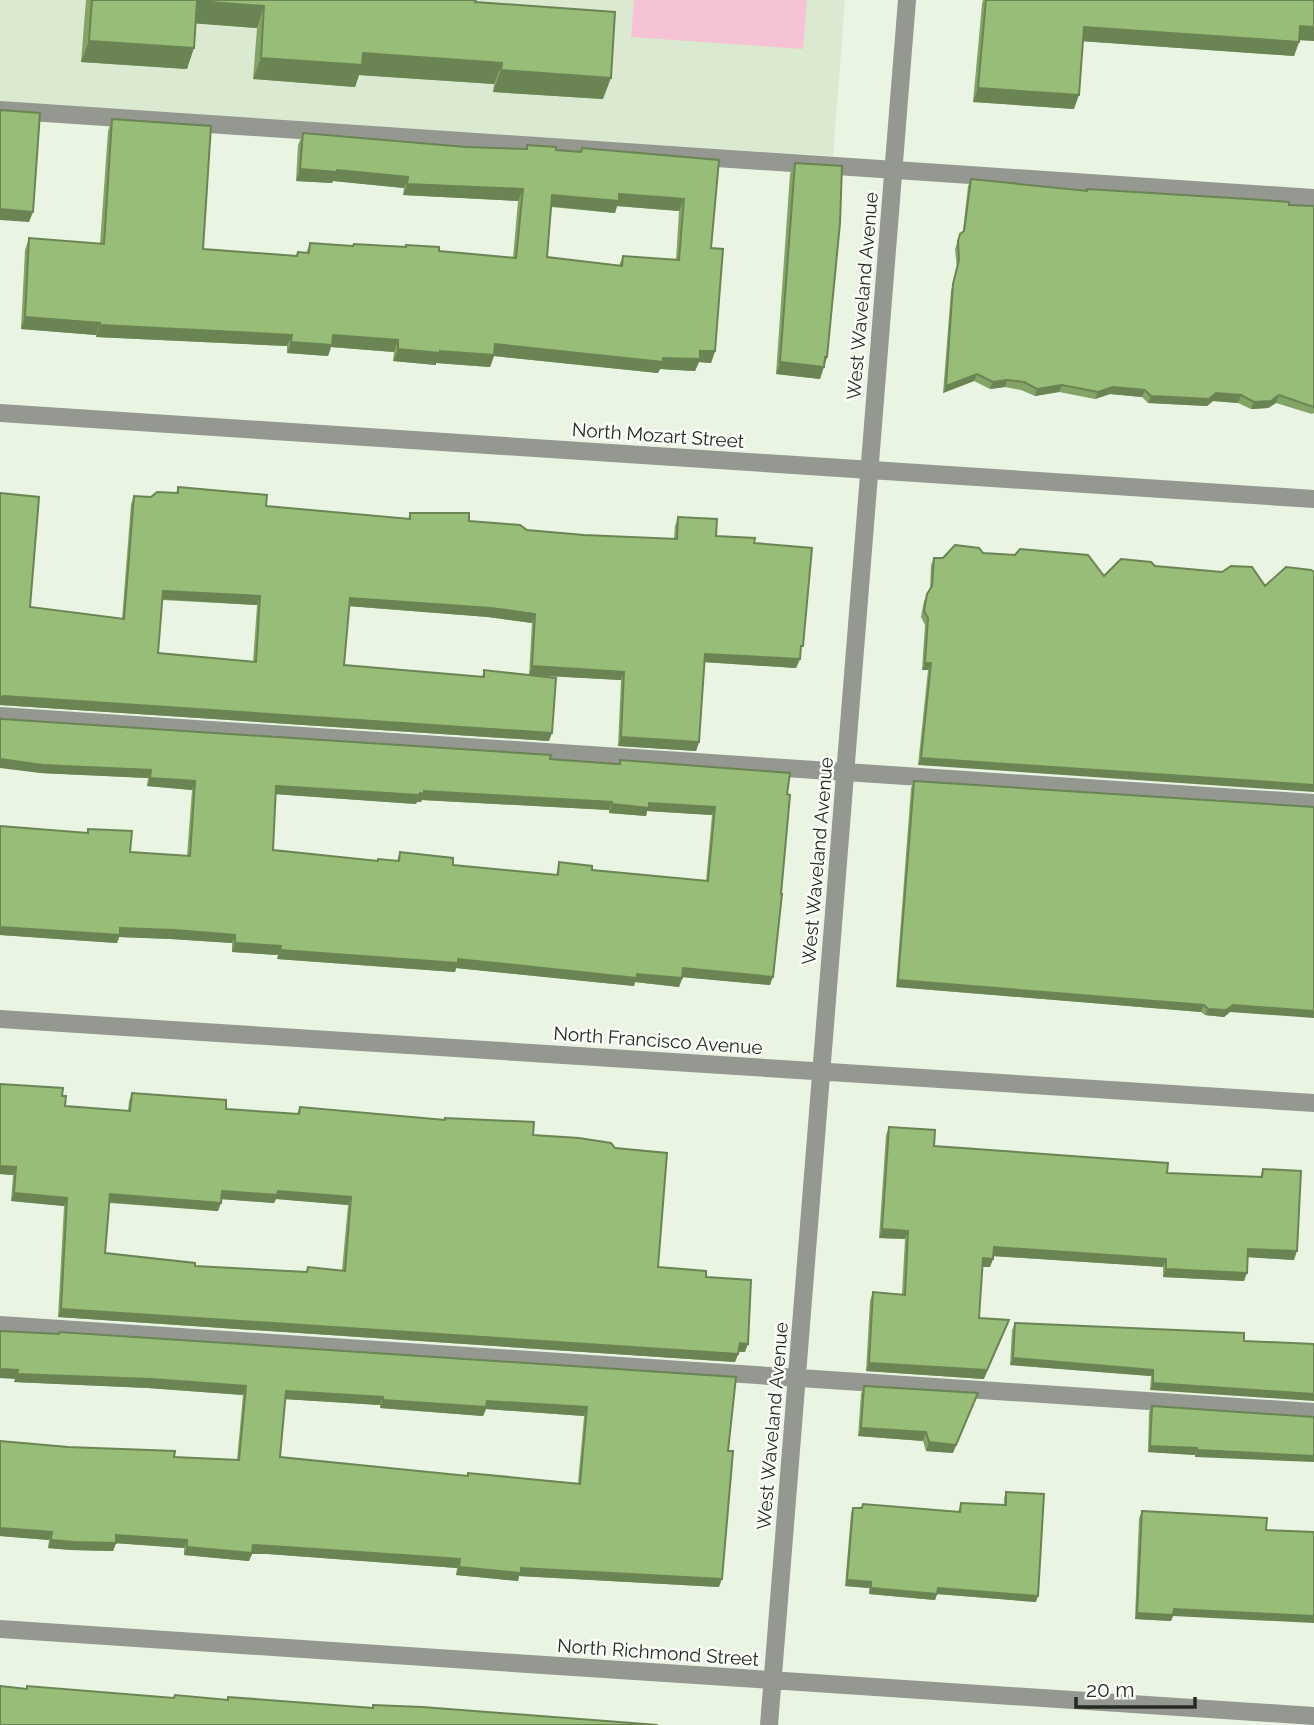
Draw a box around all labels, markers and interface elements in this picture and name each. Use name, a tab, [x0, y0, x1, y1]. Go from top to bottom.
street label: West Waveland Avenue	[842, 191, 882, 401]
street label: North Mozart Street	[571, 418, 746, 452]
street label: West Waveland Avenue	[797, 756, 837, 966]
street label: North Francisco Avenue	[553, 1022, 763, 1058]
street label: West Waveland Avenue	[752, 1321, 792, 1531]
street label: North Richmond Street	[557, 1634, 760, 1670]
scale bar	[1076, 1666, 1195, 1710]
text: 20 m	[1086, 1677, 1134, 1702]

